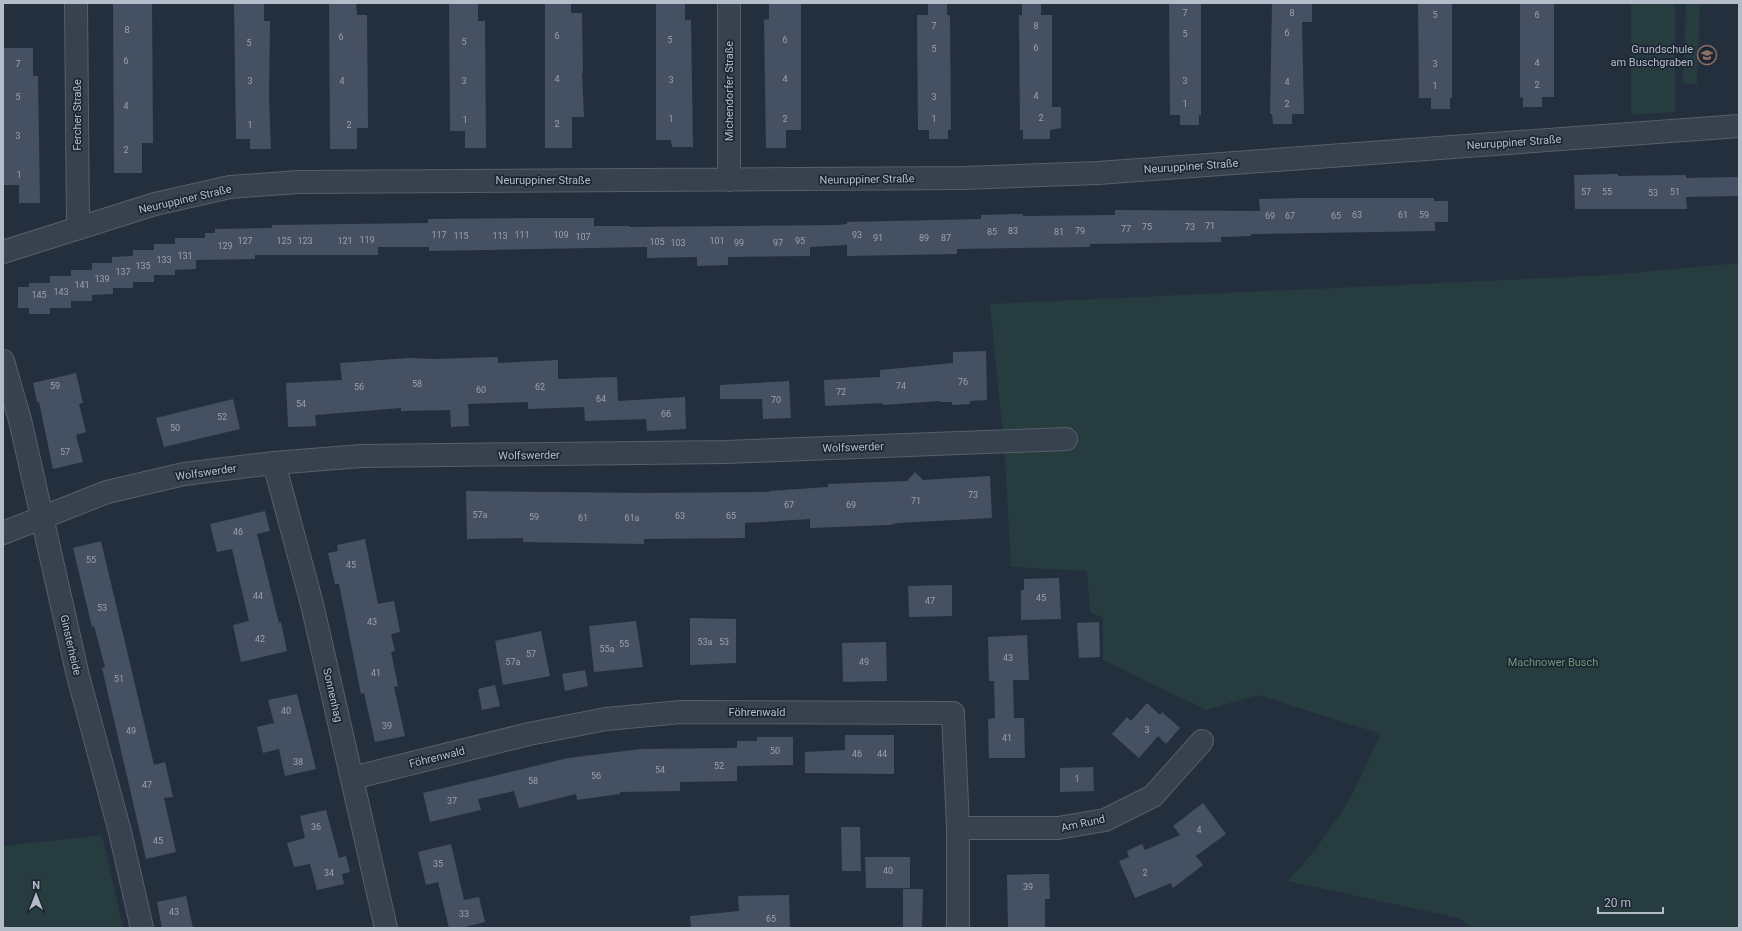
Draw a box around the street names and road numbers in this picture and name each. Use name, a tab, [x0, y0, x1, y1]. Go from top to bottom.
street label: Michendorfer Straße	[723, 41, 736, 141]
street label: Fercher Straße	[71, 79, 84, 151]
street label: Neuruppiner Straße	[1466, 133, 1562, 152]
street label: Neuruppiner Straße	[1143, 157, 1239, 176]
street label: Neuruppiner Straße	[819, 172, 915, 187]
street label: Neuruppiner Straße	[496, 174, 591, 187]
street label: Neuruppiner Straße	[137, 182, 233, 216]
street label: Wolfswerder	[822, 440, 884, 455]
street label: Wolfswerder	[498, 448, 560, 463]
street label: Wolfswerder	[175, 462, 238, 483]
street label: Ginsterheide	[57, 614, 84, 677]
street label: Sonnenhag	[320, 667, 345, 723]
street label: Föhrenwald	[729, 706, 785, 719]
street label: Föhrenwald	[408, 744, 466, 771]
street label: Am Rund	[1060, 812, 1106, 834]

